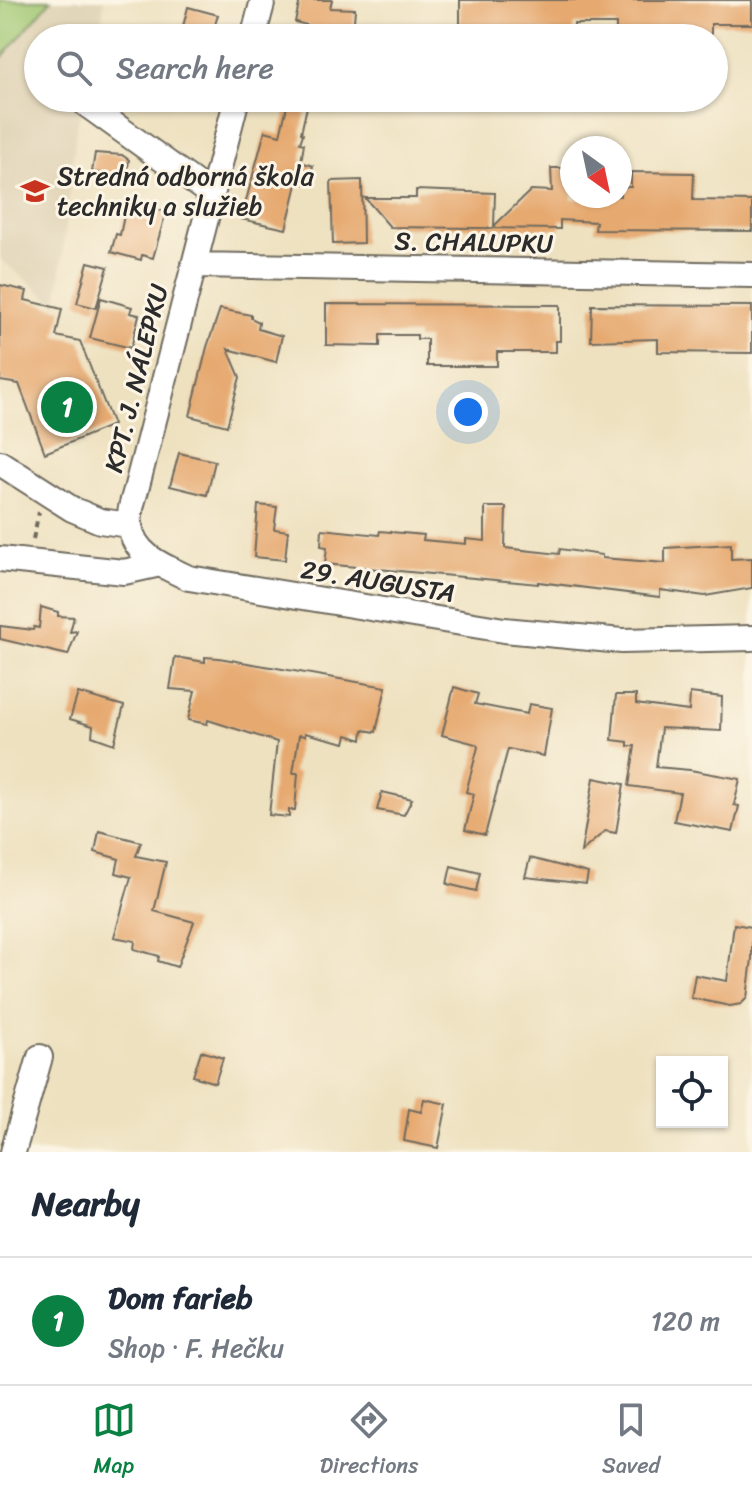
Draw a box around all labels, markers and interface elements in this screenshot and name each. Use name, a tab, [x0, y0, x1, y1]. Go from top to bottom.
search box	[24, 24, 728, 112]
text: Search here	[116, 41, 274, 95]
icon: search	[52, 46, 96, 90]
north arrow	[560, 136, 632, 208]
place label: Stredná odborná škola techniky a služieb	[57, 153, 315, 229]
school or university icon: Stredná odborná škola techniky a služieb	[20, 176, 50, 206]
street label: S. CHALUPKU	[394, 218, 554, 266]
street label: KPT. J. NÁLEPKU	[90, 279, 182, 477]
pin: 1	[41, 377, 93, 437]
your location	[448, 392, 488, 432]
street label: 29. AUGUSTA	[298, 546, 458, 616]
map controls	[656, 1056, 728, 1128]
button: locate	[656, 1056, 728, 1128]
text: Nearby	[32, 1174, 140, 1234]
text: Dom farieb	[108, 1271, 253, 1325]
text: 1	[52, 1298, 64, 1344]
text: 120 m	[651, 1298, 720, 1344]
text: Shop · F. Hečku	[108, 1325, 284, 1371]
tab: Map	[92, 1398, 136, 1485]
tab: Directions	[320, 1398, 418, 1485]
tab: Saved	[602, 1398, 660, 1485]

